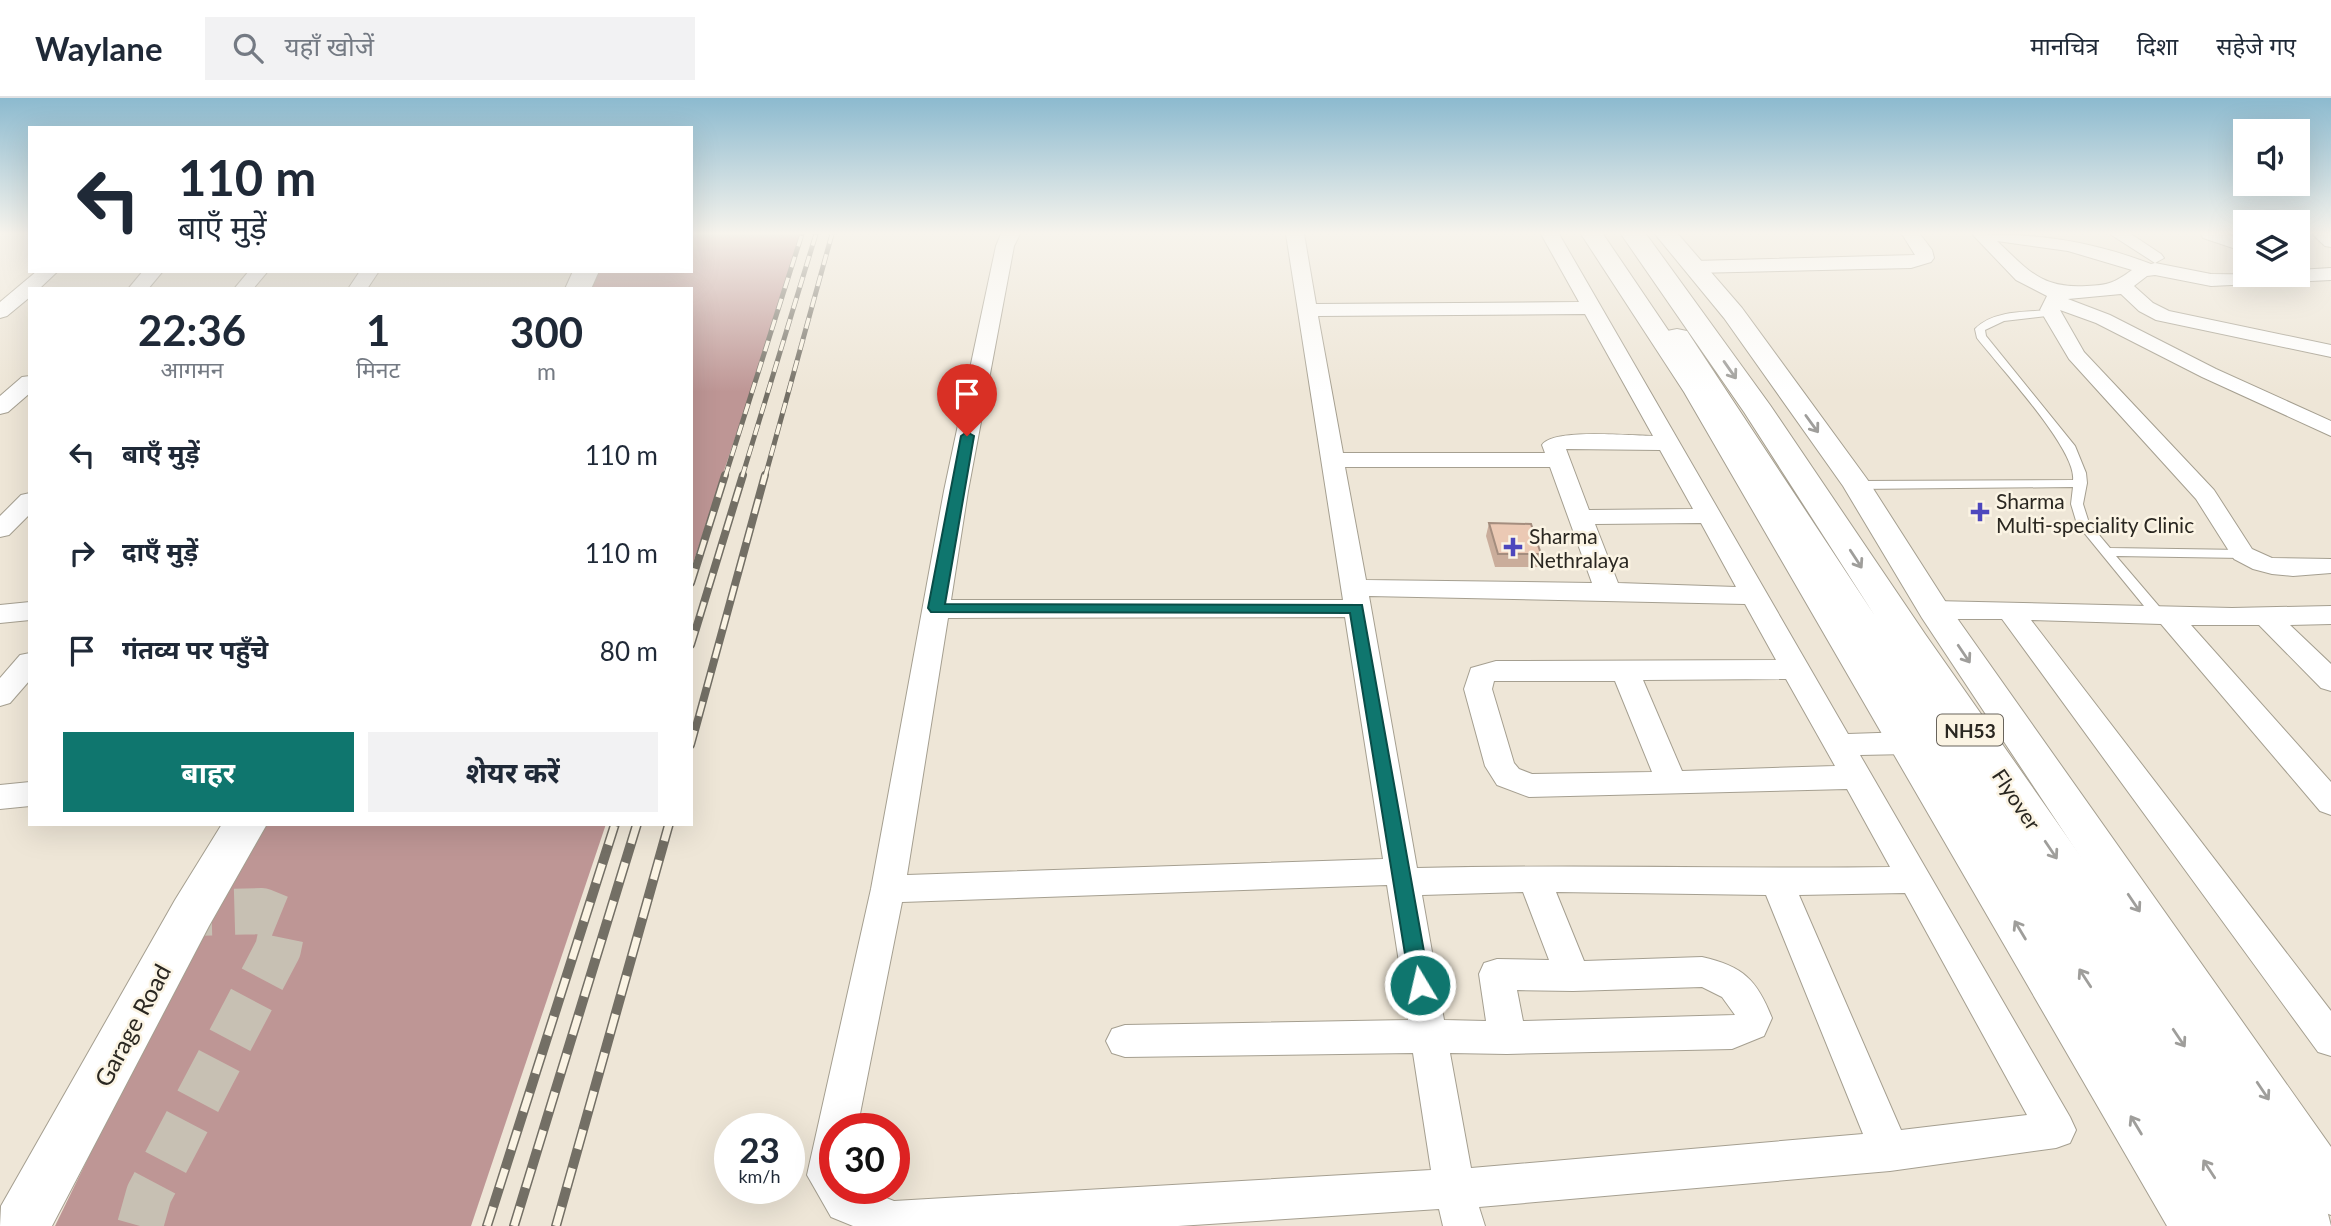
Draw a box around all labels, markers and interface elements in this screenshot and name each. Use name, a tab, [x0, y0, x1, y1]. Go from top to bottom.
search box	[205, 17, 695, 80]
text: Waylane	[35, 28, 163, 68]
icon: search	[229, 29, 267, 67]
text: यहाँ खोजें	[285, 30, 374, 62]
text: मानचित्र	[2030, 31, 2099, 60]
text: दिशा	[2137, 31, 2178, 60]
text: सहेजे गए	[2216, 31, 2296, 60]
map controls	[2233, 119, 2310, 287]
button: sound	[2233, 119, 2310, 196]
text: 110 m	[178, 148, 316, 206]
icon: left	[63, 154, 154, 245]
text: बाएँ मुड़ें	[178, 207, 267, 246]
button: layers	[2233, 210, 2310, 287]
text: 22:36	[138, 305, 246, 355]
text: 1	[366, 305, 390, 355]
text: 300	[510, 307, 583, 357]
text: आगमन	[161, 355, 224, 383]
text: मिनट	[356, 355, 400, 383]
text: m	[537, 357, 556, 385]
one-way arrow	[1723, 360, 1737, 379]
pin	[937, 364, 997, 436]
icon: arrive	[948, 375, 986, 413]
one-way arrow	[1805, 414, 1819, 433]
icon: left	[63, 436, 101, 474]
text: बाएँ मुड़ें	[122, 437, 200, 469]
text: 110 m	[585, 439, 658, 471]
place label: Sharma Multi-speciality Clinic	[1996, 488, 2194, 537]
marker: Sharma Multi-speciality Clinic	[1970, 502, 1990, 522]
place label: Sharma Nethralaya	[1529, 523, 1629, 572]
icon: right	[63, 534, 101, 572]
text: दाएँ मुड़ें	[122, 535, 198, 567]
text: 110 m	[585, 537, 658, 569]
marker: Sharma Nethralaya	[1503, 537, 1523, 557]
one-way arrow	[1849, 549, 1864, 568]
icon: arrive	[63, 632, 101, 670]
text: गंतव्य पर पहुँचे	[122, 633, 268, 665]
text: 80 m	[600, 635, 658, 667]
one-way arrow	[1957, 644, 1971, 664]
road number: NH53	[1937, 715, 2003, 746]
button: बाहर	[63, 732, 354, 812]
button: शेयर करें	[368, 732, 658, 812]
street label: Flyover	[1988, 764, 2047, 834]
one-way arrow	[2044, 839, 2058, 859]
one-way arrow	[2127, 893, 2142, 912]
one-way arrow	[2012, 920, 2026, 940]
position arrow	[1383, 948, 1457, 1022]
street label: Garage Road	[88, 959, 176, 1091]
one-way arrow	[2078, 968, 2092, 988]
one-way arrow	[2172, 1028, 2186, 1047]
one-way arrow	[2256, 1080, 2270, 1100]
speed limit sign: 30	[819, 1113, 910, 1204]
one-way arrow	[2129, 1116, 2143, 1136]
text: 23	[739, 1128, 780, 1170]
one-way arrow	[2201, 1159, 2215, 1179]
text: km/h	[738, 1165, 781, 1187]

